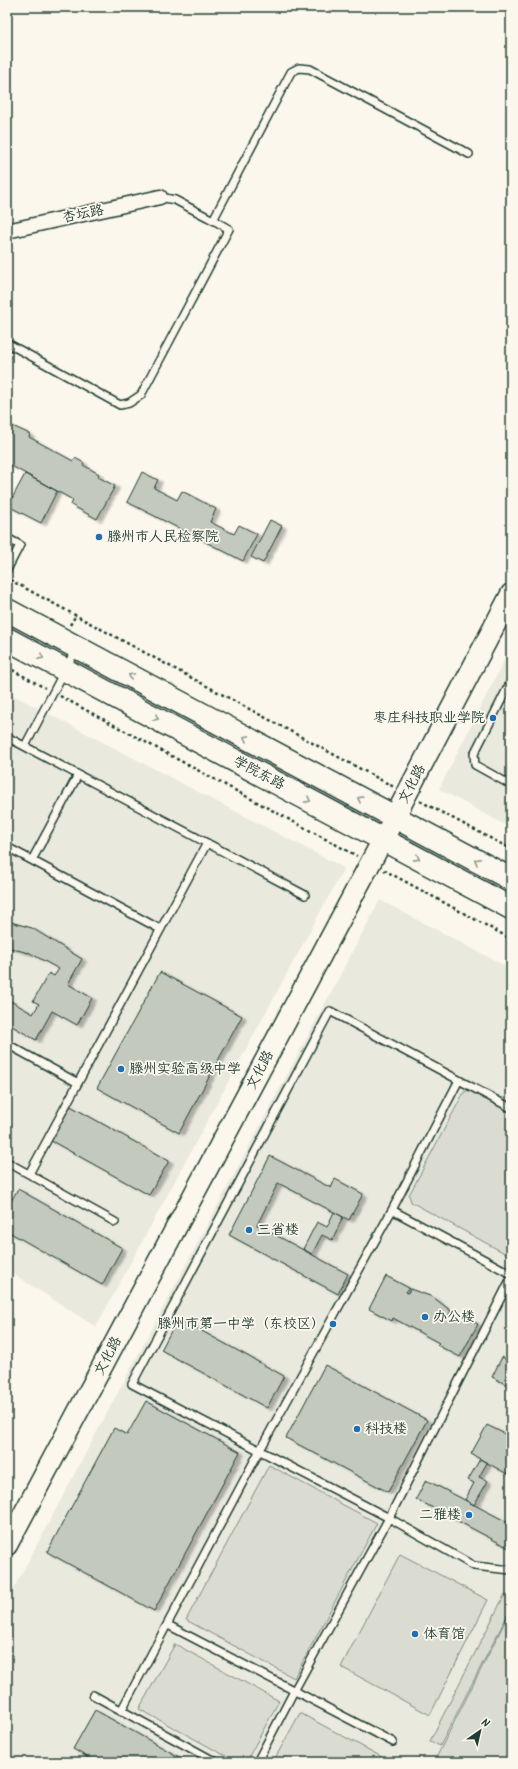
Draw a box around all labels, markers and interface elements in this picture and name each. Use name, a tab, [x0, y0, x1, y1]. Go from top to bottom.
street label: 杏坛路	[60, 199, 106, 229]
place label: 滕州市人民检察院	[107, 526, 219, 548]
marker: 滕州市人民检察院	[94, 532, 104, 542]
one-way arrow	[37, 653, 45, 660]
one-way arrow	[128, 674, 135, 681]
place label: 枣庄科技职业学院	[373, 707, 485, 729]
marker: 枣庄科技职业学院	[488, 713, 498, 723]
one-way arrow	[152, 714, 159, 721]
one-way arrow	[242, 735, 250, 742]
street label: 学院东路	[229, 750, 289, 796]
street label: 文化路	[392, 760, 432, 808]
one-way arrow	[304, 795, 311, 802]
one-way arrow	[357, 796, 365, 803]
one-way arrow	[413, 853, 420, 861]
one-way arrow	[473, 858, 481, 866]
street label: 文化路	[240, 1046, 280, 1094]
place label: 滕州实验高级中学	[129, 1058, 241, 1080]
marker: 滕州实验高级中学	[116, 1064, 126, 1074]
place label: 三省楼	[257, 1219, 299, 1241]
marker: 三省楼	[244, 1225, 254, 1235]
place label: 办公楼	[433, 1306, 475, 1328]
marker: 办公楼	[420, 1312, 430, 1322]
place label: 滕州市第一中学（东校区）	[157, 1313, 325, 1335]
marker: 滕州市第一中学（东校区）	[328, 1319, 338, 1329]
street label: 文化路	[88, 1332, 128, 1380]
place label: 科技楼	[365, 1418, 407, 1440]
marker: 科技楼	[352, 1424, 362, 1434]
place label: 二雅楼	[419, 1504, 461, 1526]
marker: 二雅楼	[464, 1510, 474, 1520]
place label: 体育馆	[423, 1623, 465, 1645]
marker: 体育馆	[410, 1629, 420, 1639]
north arrow	[460, 1711, 500, 1751]
text: N	[477, 1714, 493, 1733]

